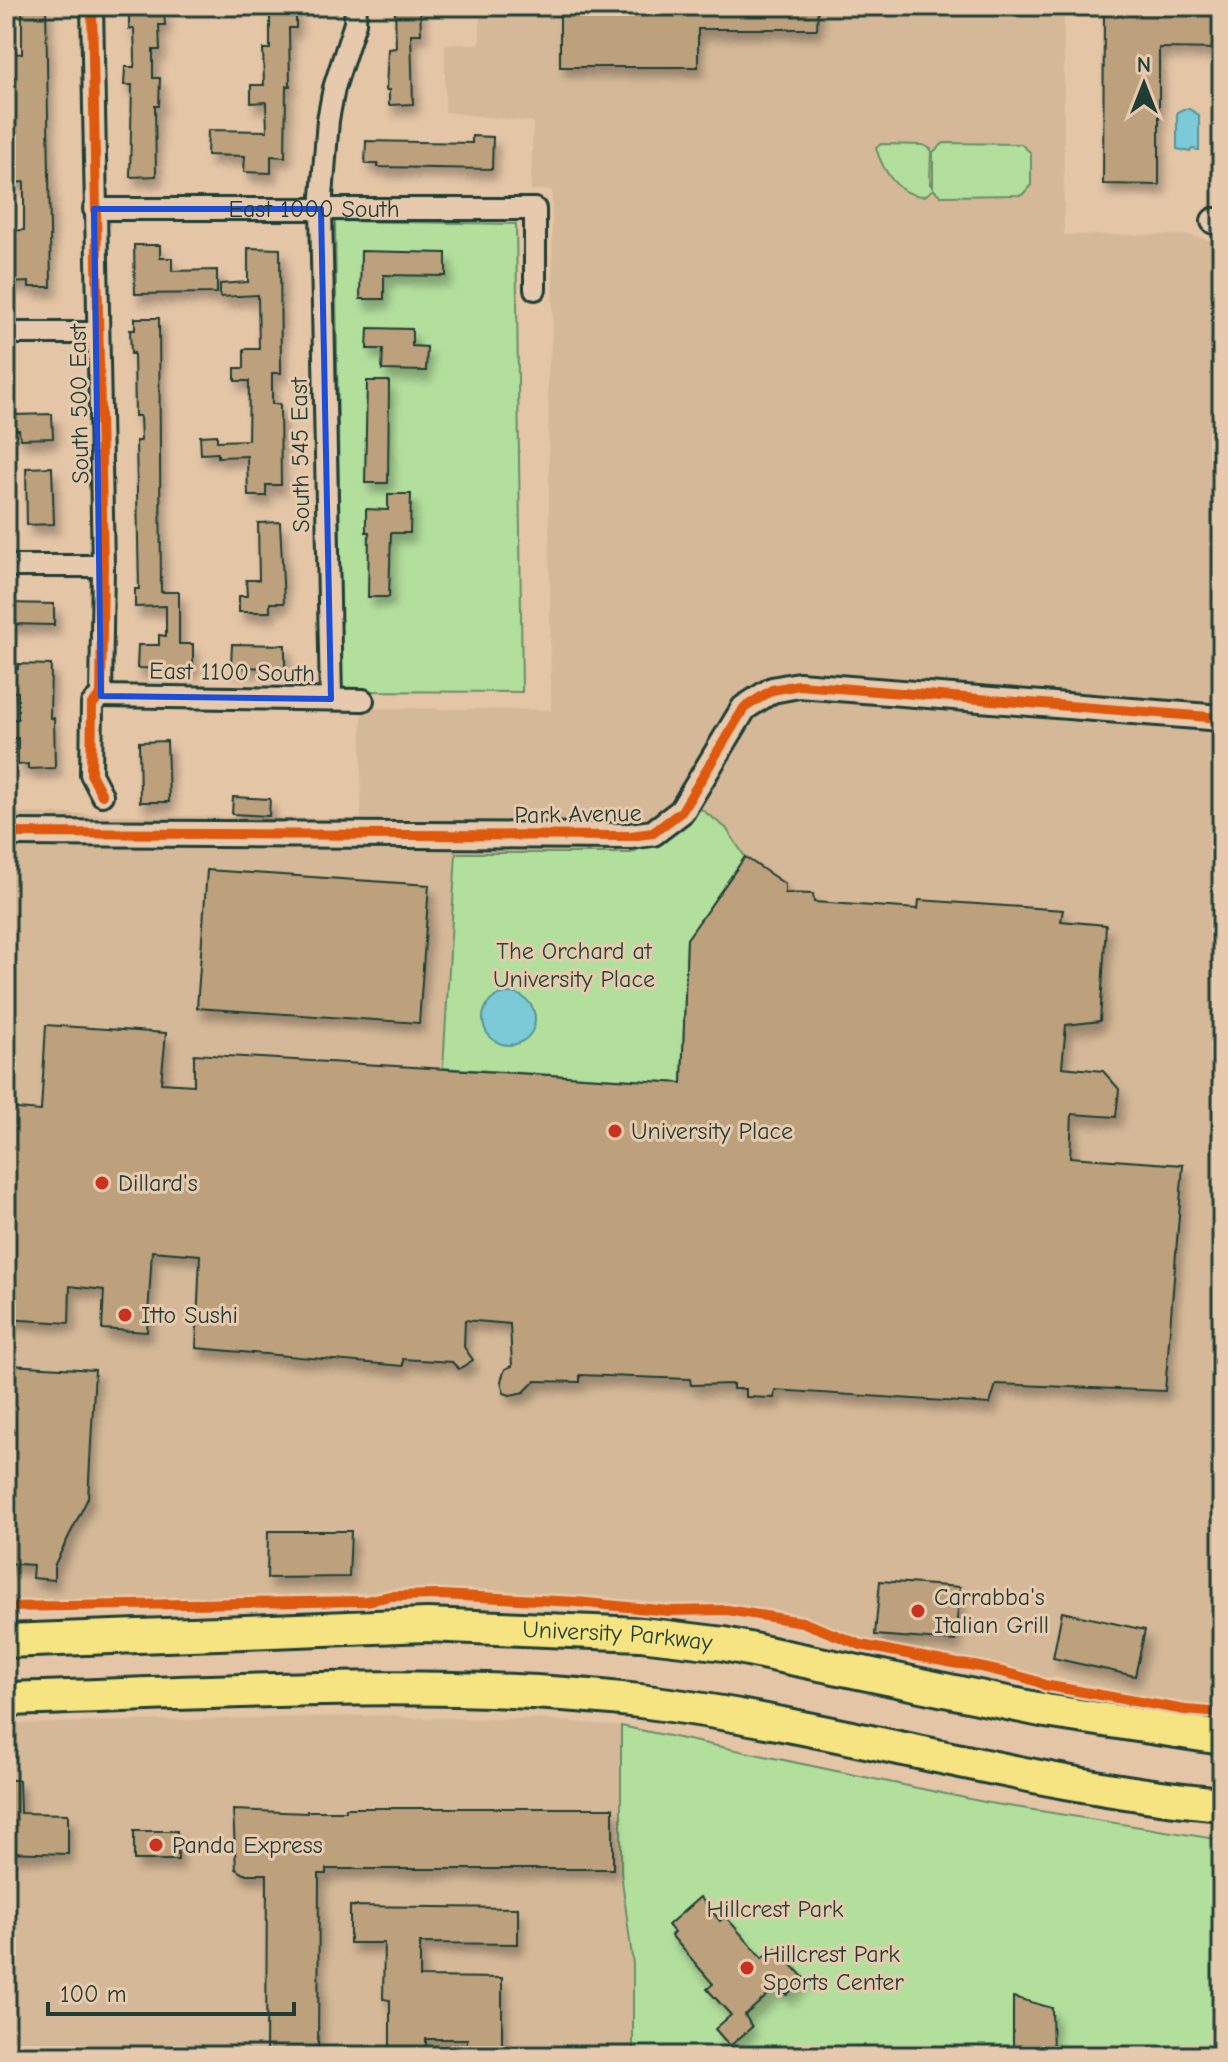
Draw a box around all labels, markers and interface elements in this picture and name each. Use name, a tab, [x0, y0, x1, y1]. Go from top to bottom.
north arrow	[1104, 44, 1184, 124]
text: N	[1137, 52, 1151, 78]
street label: East 1000 South	[228, 195, 400, 223]
street label: South 500 East	[64, 323, 94, 484]
street label: South 545 East	[285, 376, 315, 533]
street label: East 1100 South	[149, 657, 315, 687]
street label: Park Avenue	[514, 799, 642, 829]
park label: The Orchard at University Place	[493, 937, 655, 993]
place label: University Place	[631, 1117, 793, 1145]
marker: University Place	[606, 1122, 624, 1140]
place label: Dillard's	[118, 1169, 198, 1197]
marker: Dillard's	[93, 1174, 111, 1192]
place label: Itto Sushi	[141, 1301, 238, 1329]
marker: Itto Sushi	[116, 1306, 134, 1324]
place label: Carrabba's Italian Grill	[934, 1583, 1049, 1639]
marker: Carrabba's Italian Grill	[909, 1602, 927, 1620]
street label: University Parkway	[522, 1615, 714, 1657]
place label: Panda Express	[172, 1831, 323, 1859]
marker: Panda Express	[147, 1836, 165, 1854]
park label: Hillcrest Park	[707, 1895, 844, 1923]
place label: Hillcrest Park Sports Center	[763, 1940, 904, 1996]
marker: Hillcrest Park Sports Center	[738, 1959, 756, 1977]
scale bar	[48, 1966, 294, 2016]
text: 100 m	[60, 1980, 127, 2008]

